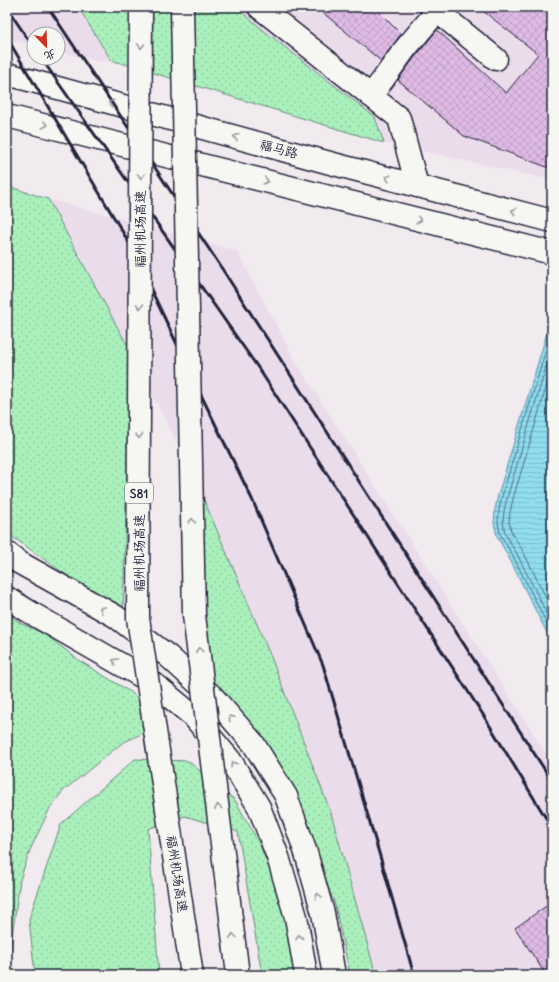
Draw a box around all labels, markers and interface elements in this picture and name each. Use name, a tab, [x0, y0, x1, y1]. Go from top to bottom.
north arrow	[26, 26, 66, 66]
one-way arrow	[137, 43, 145, 49]
text: 北	[42, 47, 58, 64]
one-way arrow	[107, 99, 114, 108]
one-way arrow	[41, 120, 48, 129]
one-way arrow	[233, 133, 240, 142]
street label: 福马路	[258, 136, 300, 162]
one-way arrow	[137, 173, 145, 179]
one-way arrow	[385, 174, 392, 183]
one-way arrow	[262, 176, 269, 185]
street label: 福州机场高速	[132, 190, 149, 268]
one-way arrow	[511, 207, 518, 216]
one-way arrow	[416, 215, 422, 223]
one-way arrow	[136, 303, 144, 309]
one-way arrow	[135, 433, 143, 439]
road number: S81	[125, 483, 153, 503]
street label: 福州机场高速	[131, 514, 148, 592]
one-way arrow	[188, 518, 197, 524]
one-way arrow	[99, 607, 106, 614]
one-way arrow	[194, 647, 203, 653]
one-way arrow	[112, 659, 120, 666]
one-way arrow	[229, 715, 236, 723]
one-way arrow	[230, 761, 238, 768]
one-way arrow	[214, 804, 223, 810]
street label: 福州机场高速	[163, 834, 191, 914]
one-way arrow	[314, 892, 323, 899]
one-way arrow	[229, 933, 238, 939]
one-way arrow	[295, 934, 304, 940]

